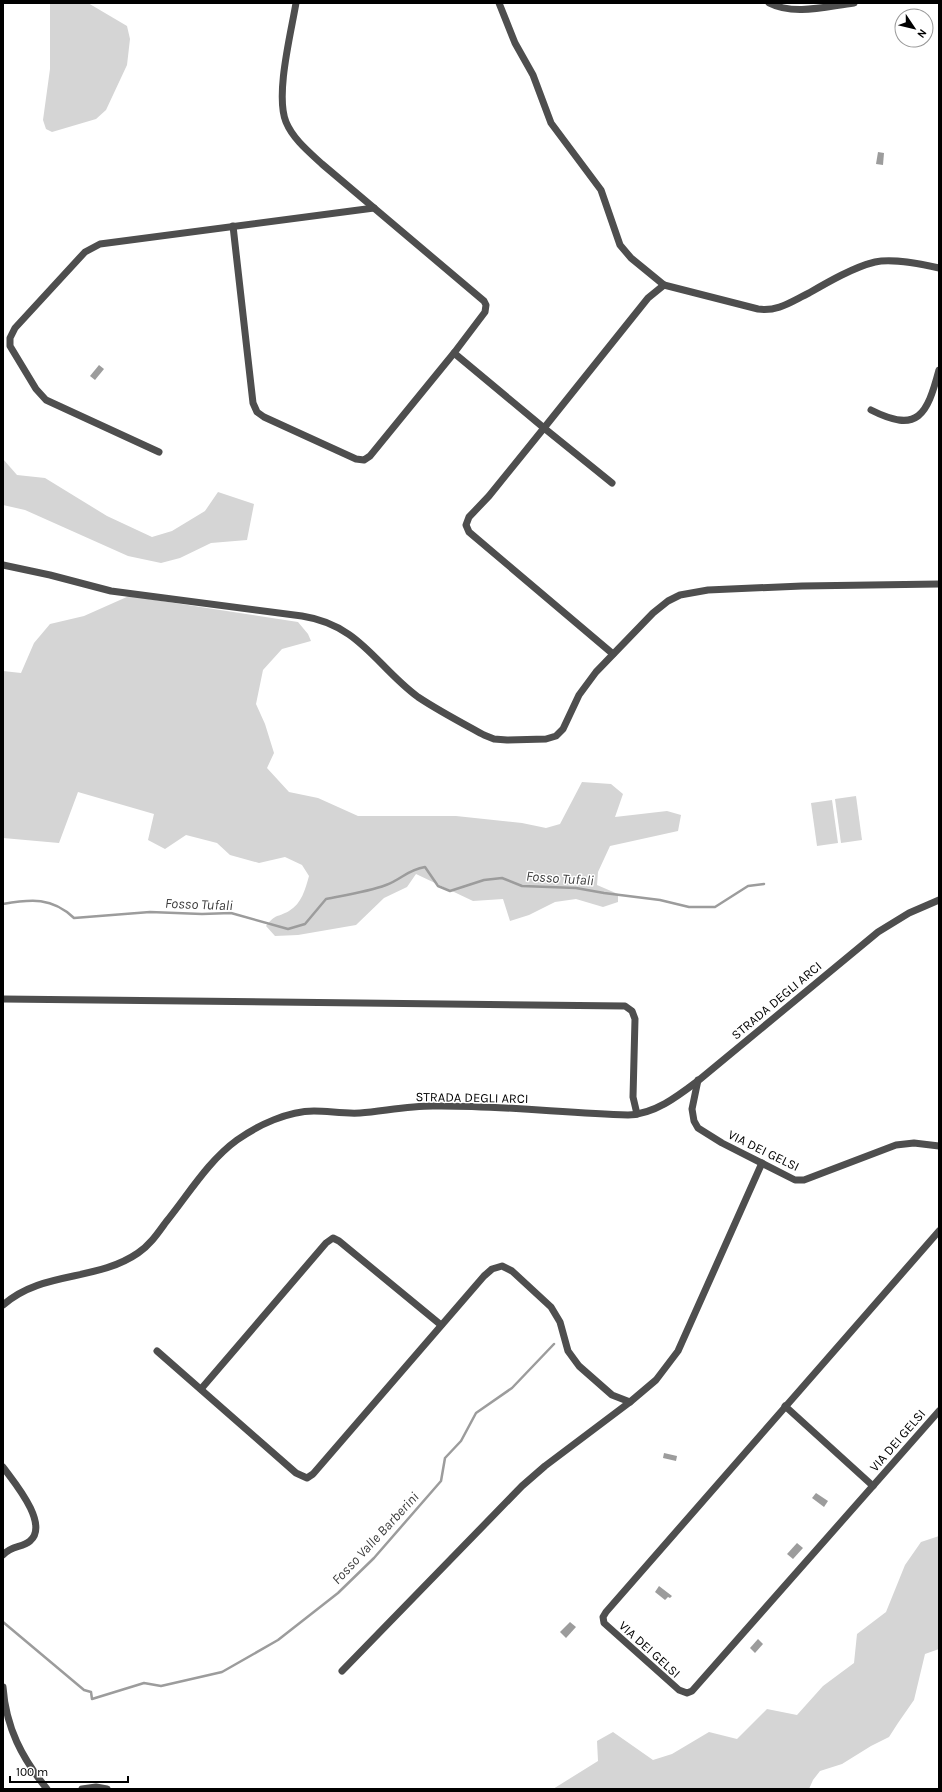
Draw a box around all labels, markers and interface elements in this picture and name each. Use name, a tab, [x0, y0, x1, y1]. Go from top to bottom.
north arrow	[894, 8, 934, 48]
text: N	[914, 26, 929, 40]
water label: Fosso Tufali	[525, 868, 595, 889]
water label: Fosso Tufali	[165, 895, 233, 914]
street label: STRADA DEGLI ARCI	[728, 958, 824, 1042]
street label: STRADA DEGLI ARCI	[415, 1089, 529, 1106]
street label: VIA DEI GELSI	[726, 1127, 802, 1174]
street label: VIA DEI GELSI	[866, 1406, 928, 1474]
water label: Fosso Valle Barberini	[328, 1488, 423, 1588]
street label: VIA DEI GELSI	[616, 1618, 683, 1681]
scale bar	[10, 1758, 128, 1784]
text: 100 m	[16, 1765, 48, 1779]

